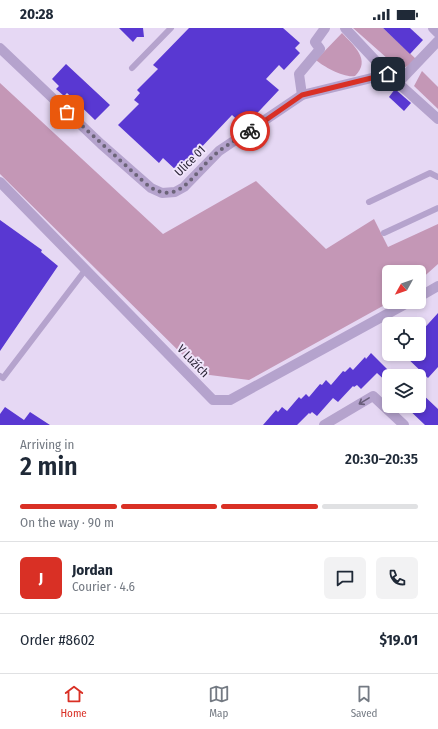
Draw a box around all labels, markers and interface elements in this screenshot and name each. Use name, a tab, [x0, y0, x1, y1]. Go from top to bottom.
text: 20:28	[20, 5, 53, 23]
pin	[371, 57, 405, 91]
icon: home	[377, 63, 399, 85]
pin	[50, 95, 84, 129]
icon: bag	[56, 101, 78, 123]
courier	[230, 111, 270, 151]
icon: bike	[239, 120, 261, 142]
street label: Ulice 01	[172, 143, 208, 179]
north arrow	[382, 265, 426, 309]
map controls	[382, 265, 426, 413]
button: locate	[382, 317, 426, 361]
street label: V Lužích	[174, 342, 212, 380]
button: layers	[382, 369, 426, 413]
one-way arrow	[359, 397, 370, 405]
text: Arriving in	[20, 437, 74, 452]
text: 20:30–20:35	[345, 450, 418, 468]
text: 2 min	[20, 451, 78, 482]
text: On the way · 90 m	[20, 515, 114, 530]
button: chat	[324, 557, 366, 599]
button: phone	[376, 557, 418, 599]
text: Jordan	[72, 561, 113, 579]
text: J	[39, 569, 43, 587]
text: Courier · 4.6	[72, 579, 135, 594]
text: Order #8602	[20, 631, 95, 649]
text: $19.01	[380, 631, 418, 649]
tab: Home	[60, 683, 87, 720]
tab: Map	[208, 683, 230, 720]
tab: Saved	[351, 683, 378, 720]

